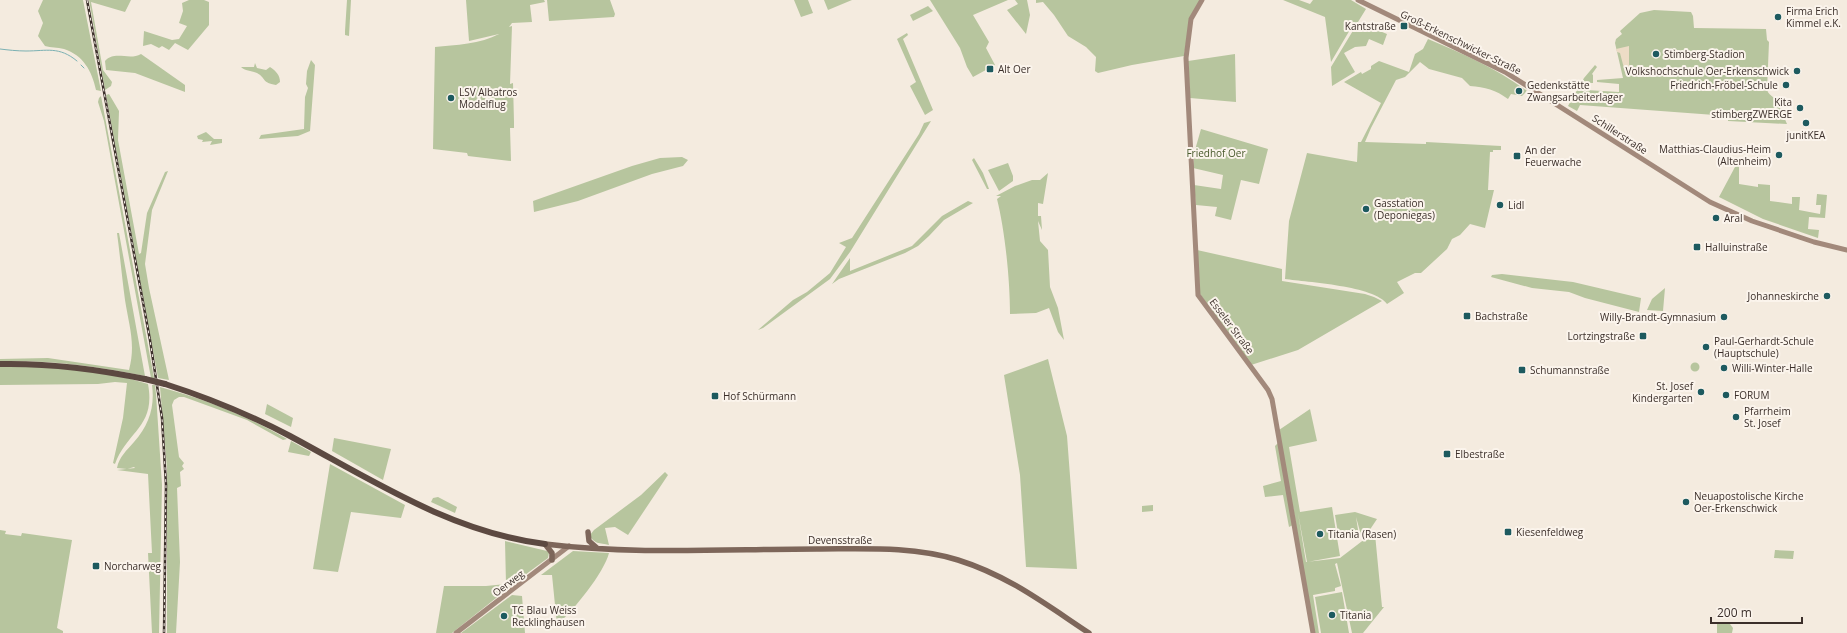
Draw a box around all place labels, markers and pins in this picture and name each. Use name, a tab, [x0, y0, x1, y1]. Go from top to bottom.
place label: Firma Erich Kimmel e.K.	[1786, 4, 1841, 30]
marker: Firma Erich Kimmel e.K.	[1773, 12, 1783, 22]
place label: Kantstraße	[1345, 19, 1396, 33]
marker: Kantstraße	[1399, 21, 1409, 31]
place label: Stimberg-Stadion	[1664, 47, 1745, 61]
marker: Stimberg-Stadion	[1651, 49, 1661, 59]
place label: Alt Oer	[998, 62, 1031, 76]
marker: Alt Oer	[985, 64, 995, 74]
place label: Volkshochschule Oer-Erkenschwick	[1625, 64, 1790, 78]
marker: Volkshochschule Oer-Erkenschwick	[1792, 66, 1802, 76]
place label: Gedenkstätte Zwangsarbeiterlager	[1527, 78, 1623, 104]
place label: Friedrich-Fröbel-Schule	[1670, 78, 1778, 92]
marker: Friedrich-Fröbel-Schule	[1781, 80, 1791, 90]
place label: LSV Albatros Modelflug	[459, 85, 517, 111]
marker: Gedenkstätte Zwangsarbeiterlager	[1514, 86, 1524, 96]
marker: LSV Albatros Modelflug	[446, 93, 456, 103]
place label: Kita stimbergZWERGE	[1711, 95, 1792, 121]
marker: Kita stimbergZWERGE	[1795, 103, 1805, 113]
marker: junitKEA	[1801, 118, 1811, 128]
place label: junitKEA	[1786, 128, 1826, 142]
place label: Matthias-Claudius-Heim (Altenheim)	[1659, 142, 1771, 168]
place label: An der Feuerwache	[1525, 143, 1582, 169]
marker: Matthias-Claudius-Heim (Altenheim)	[1774, 150, 1784, 160]
marker: An der Feuerwache	[1512, 151, 1522, 161]
place label: Gasstation (Deponiegas)	[1374, 196, 1435, 222]
place label: Lidl	[1508, 198, 1524, 212]
marker: Lidl	[1495, 200, 1505, 210]
marker: Gasstation (Deponiegas)	[1361, 204, 1371, 214]
place label: Aral	[1724, 211, 1743, 225]
marker: Aral	[1711, 213, 1721, 223]
place label: Halluinstraße	[1705, 240, 1768, 254]
marker: Halluinstraße	[1692, 242, 1702, 252]
place label: Johanneskirche	[1747, 289, 1819, 303]
marker: Johanneskirche	[1822, 291, 1832, 301]
place label: Bachstraße	[1475, 309, 1528, 323]
place label: Willy-Brandt-Gymnasium	[1600, 310, 1716, 324]
marker: Bachstraße	[1462, 311, 1472, 321]
marker: Willy-Brandt-Gymnasium	[1719, 312, 1729, 322]
place label: Lortzingstraße	[1568, 329, 1635, 343]
marker: Lortzingstraße	[1638, 331, 1648, 341]
place label: Paul-Gerhardt-Schule (Hauptschule)	[1714, 334, 1814, 360]
marker: Paul-Gerhardt-Schule (Hauptschule)	[1701, 342, 1711, 352]
place label: Willi-Winter-Halle	[1732, 361, 1813, 375]
place label: Schumannstraße	[1530, 363, 1610, 377]
marker: Willi-Winter-Halle	[1719, 363, 1729, 373]
marker: Schumannstraße	[1517, 365, 1527, 375]
place label: St. Josef Kindergarten	[1632, 379, 1694, 405]
marker: St. Josef Kindergarten	[1696, 387, 1706, 397]
place label: FORUM	[1734, 388, 1769, 402]
place label: Hof Schürmann	[723, 389, 796, 403]
marker: FORUM	[1721, 390, 1731, 400]
marker: Hof Schürmann	[710, 391, 720, 401]
place label: Pfarrheim St. Josef	[1744, 404, 1791, 430]
marker: Pfarrheim St. Josef	[1731, 412, 1741, 422]
place label: Elbestraße	[1455, 447, 1505, 461]
marker: Elbestraße	[1442, 449, 1452, 459]
place label: Neuapostolische Kirche Oer-Erkenschwick	[1694, 489, 1804, 515]
marker: Neuapostolische Kirche Oer-Erkenschwick	[1681, 497, 1691, 507]
place label: Kiesenfeldweg	[1516, 525, 1584, 539]
place label: Titania (Rasen)	[1328, 527, 1396, 541]
marker: Kiesenfeldweg	[1503, 527, 1513, 537]
marker: Titania (Rasen)	[1315, 529, 1325, 539]
place label: Norcharweg	[104, 559, 162, 573]
marker: Norcharweg	[91, 561, 101, 571]
place label: TC Blau Weiss Recklinghausen	[512, 603, 585, 629]
place label: Titania	[1340, 608, 1371, 622]
marker: Titania	[1327, 610, 1337, 620]
marker: TC Blau Weiss Recklinghausen	[499, 611, 509, 621]

